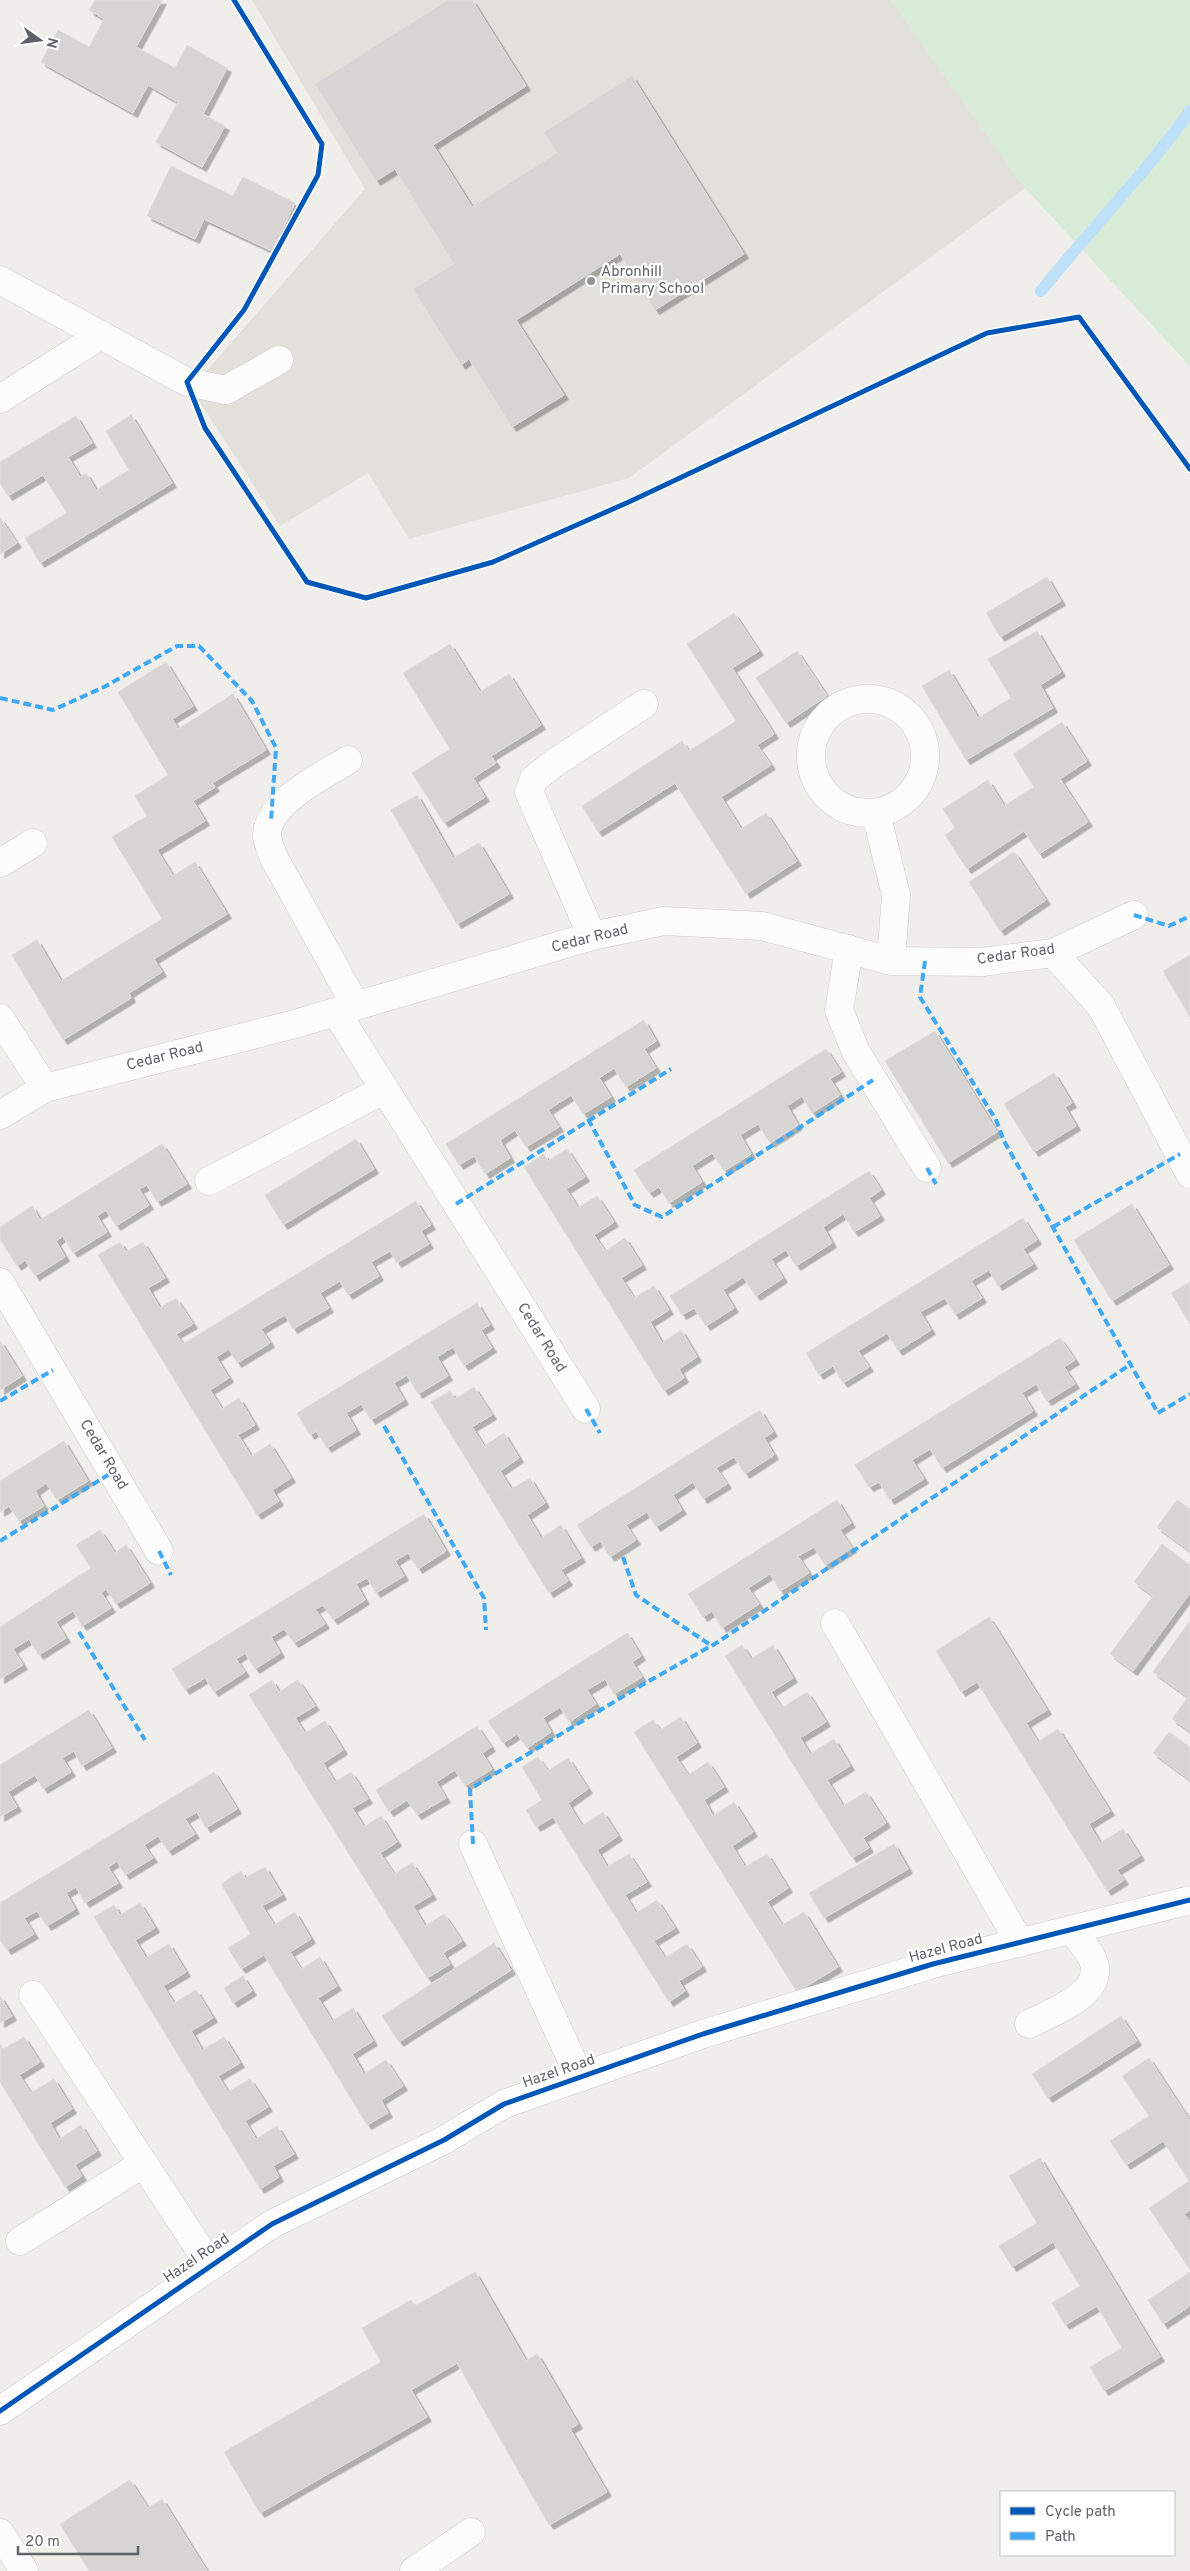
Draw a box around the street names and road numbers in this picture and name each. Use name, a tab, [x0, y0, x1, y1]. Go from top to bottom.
street label: Cedar Road	[550, 920, 630, 958]
street label: Cedar Road	[976, 940, 1056, 970]
street label: Cedar Road	[125, 1038, 205, 1076]
street label: Cedar Road	[512, 1300, 570, 1376]
street label: Cedar Road	[75, 1416, 131, 1494]
street label: Hazel Road	[907, 1930, 985, 1968]
street label: Hazel Road	[520, 2051, 598, 2093]
street label: Hazel Road	[160, 2230, 234, 2288]

